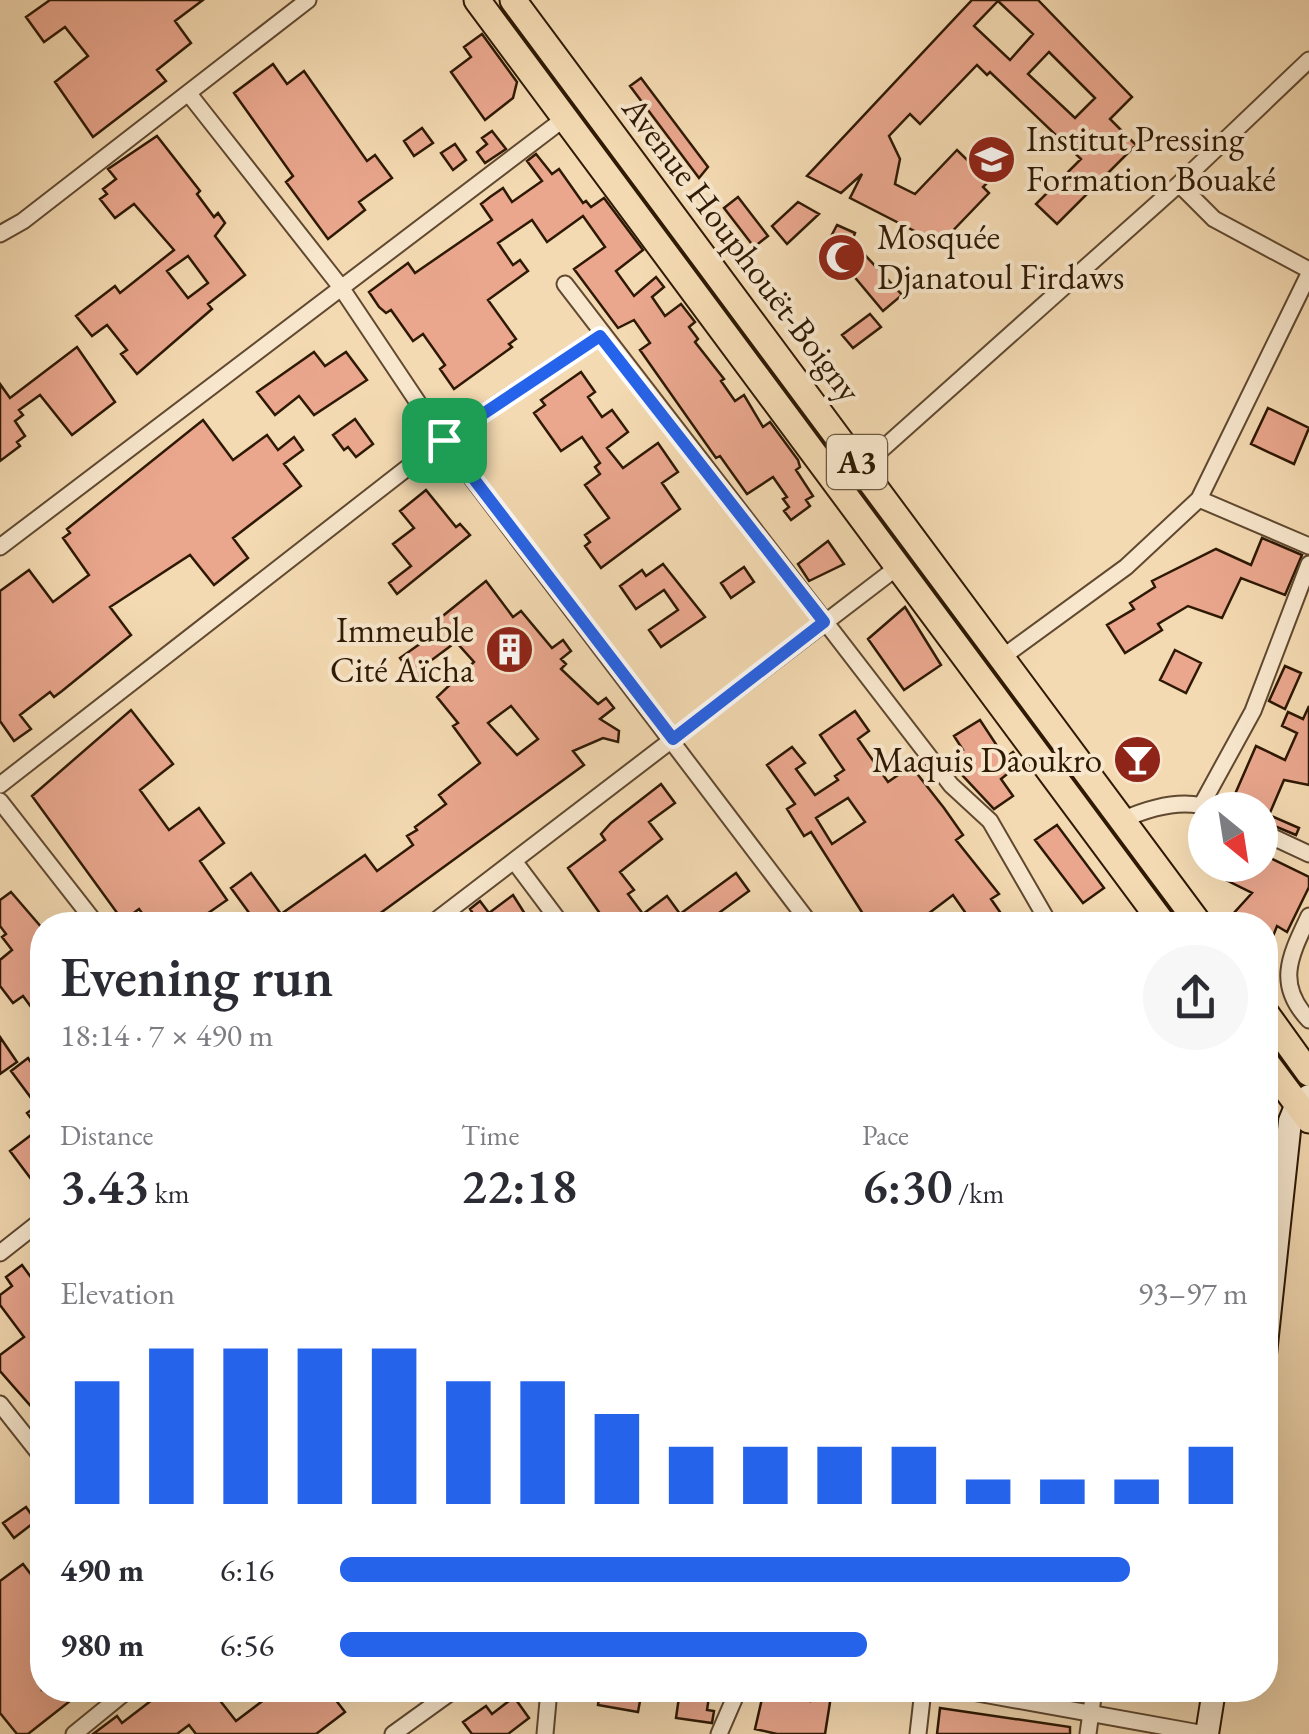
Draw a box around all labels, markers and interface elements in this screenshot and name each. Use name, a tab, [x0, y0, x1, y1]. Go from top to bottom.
street label: Avenue Houphouët-Boigny	[612, 86, 872, 411]
place label: Institut Pressing Formation Bouaké	[1026, 116, 1276, 201]
school or university icon: Institut Pressing Formation Bouaké	[965, 133, 1017, 185]
place label: Mosquée Djanatoul Firdaws	[877, 214, 1124, 299]
mosque icon: Mosquée Djanatoul Firdaws	[816, 231, 868, 283]
pin	[402, 398, 487, 483]
icon: arrive	[417, 413, 472, 468]
road number: A3	[827, 435, 887, 489]
place label: Immeuble Cité Aïcha	[330, 607, 474, 692]
building icon: Immeuble Cité Aïcha	[483, 624, 535, 676]
bar icon: Maquis Daoukro	[1111, 734, 1163, 786]
place label: Maquis Daoukro	[872, 737, 1102, 782]
north arrow	[1188, 792, 1278, 882]
map controls	[1188, 792, 1278, 882]
text: Evening run	[60, 941, 333, 1012]
button: share	[1143, 945, 1248, 1050]
text: 18:14 · 7 × 490 m	[60, 1014, 273, 1056]
text: Distance	[60, 1117, 154, 1153]
text: Time	[461, 1117, 519, 1153]
text: Pace	[862, 1117, 909, 1153]
text: 3.43	[60, 1153, 149, 1218]
text: 22:18	[461, 1153, 577, 1218]
text: 6:30	[862, 1153, 953, 1218]
text: km	[149, 1175, 190, 1211]
text: /km	[953, 1175, 1004, 1211]
text: Elevation	[60, 1272, 175, 1314]
text: 93–97 m	[1138, 1272, 1248, 1314]
text: 490 m	[60, 1549, 144, 1591]
text: 6:16	[220, 1549, 274, 1591]
text: 980 m	[60, 1624, 144, 1666]
text: 6:56	[220, 1624, 274, 1666]

